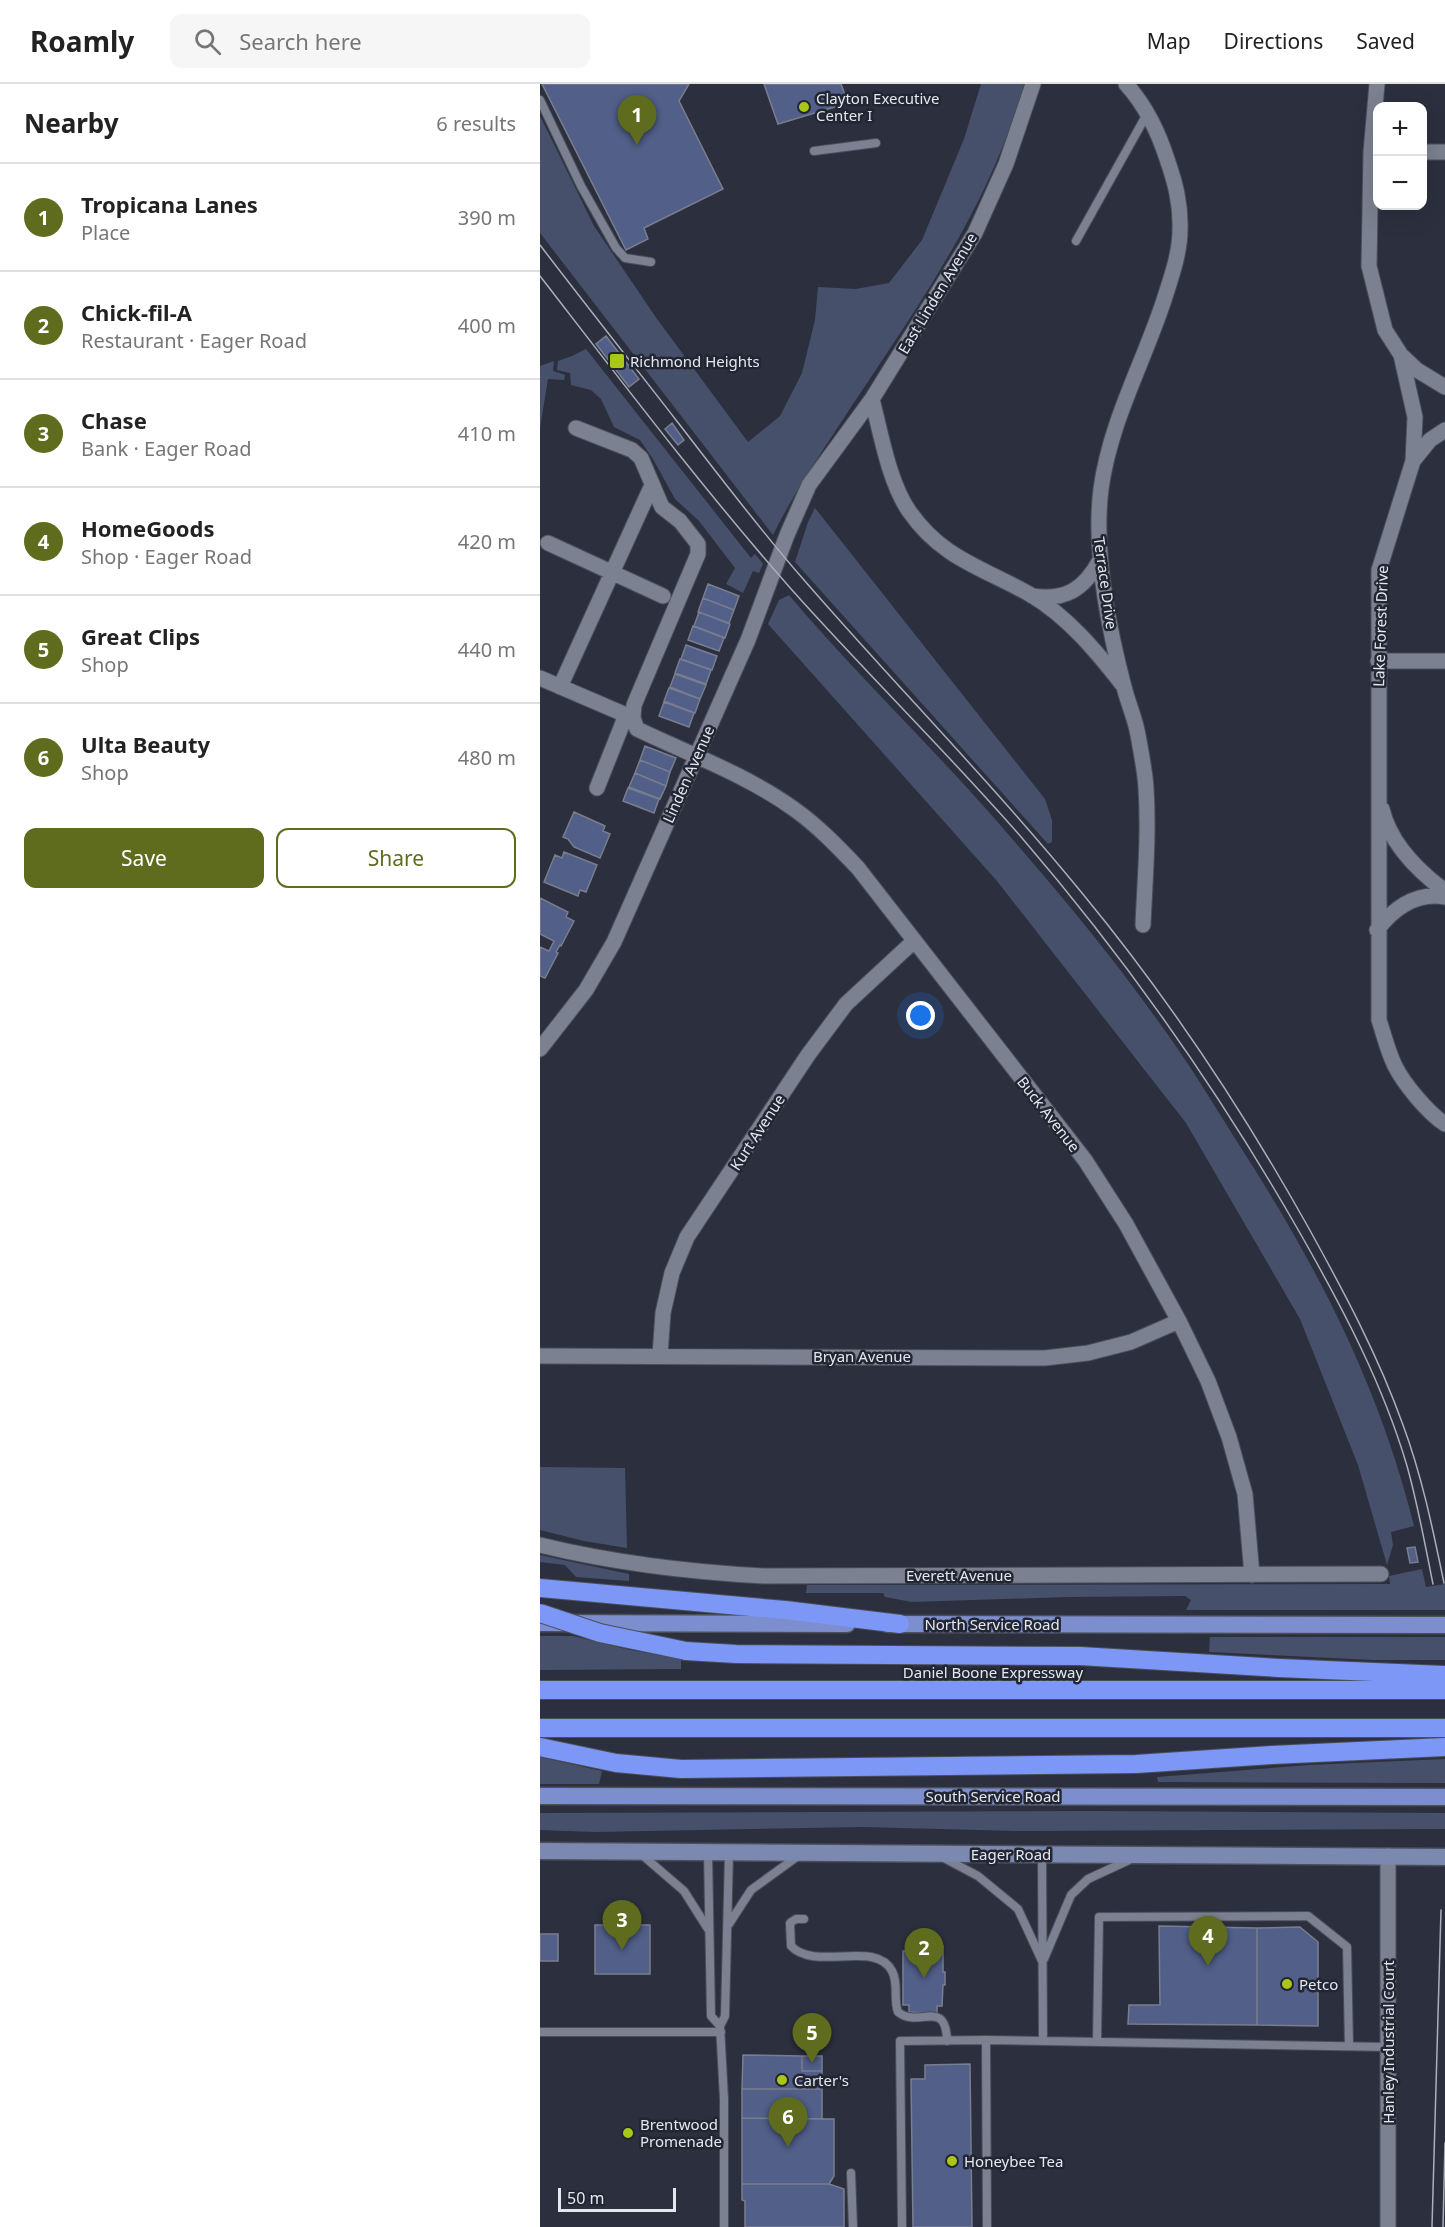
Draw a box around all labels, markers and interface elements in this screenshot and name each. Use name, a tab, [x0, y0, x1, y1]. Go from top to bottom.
search box	[170, 14, 590, 68]
text: Roamly	[30, 22, 134, 60]
icon: search	[191, 25, 224, 58]
text: Search here	[239, 26, 362, 56]
text: Map	[1147, 27, 1191, 55]
text: Directions	[1224, 27, 1323, 55]
text: Saved	[1356, 27, 1415, 55]
place label: Clayton Executive Center I	[816, 88, 939, 125]
pin: 1	[618, 95, 656, 145]
marker: Clayton Executive Center I	[797, 100, 811, 114]
map controls	[1373, 102, 1427, 210]
button: +	[1373, 102, 1427, 156]
text: Nearby	[24, 105, 119, 141]
text: 6 results	[436, 110, 516, 137]
button: −	[1373, 156, 1427, 210]
text: Tropicana Lanes	[81, 189, 258, 219]
text: 1	[38, 204, 49, 231]
text: 390 m	[458, 204, 516, 231]
text: Place	[81, 219, 130, 246]
street label: East Linden Avenue	[893, 229, 981, 357]
text: Chick-fil-A	[81, 297, 192, 327]
text: 2	[38, 312, 49, 339]
text: 400 m	[458, 312, 516, 339]
text: Restaurant · Eager Road	[81, 327, 307, 354]
place label: Richmond Heights	[630, 351, 760, 371]
marker: Richmond Heights	[608, 352, 626, 370]
text: Chase	[81, 405, 147, 435]
text: 3	[38, 420, 49, 447]
text: 410 m	[458, 420, 516, 447]
text: Bank · Eager Road	[81, 435, 251, 462]
text: HomeGoods	[81, 513, 215, 543]
text: 4	[38, 528, 49, 555]
text: 420 m	[458, 528, 516, 555]
street label: Terrace Drive	[1090, 536, 1122, 630]
text: Shop · Eager Road	[81, 543, 252, 570]
street label: Lake Forest Drive	[1368, 565, 1392, 687]
text: Great Clips	[81, 621, 200, 651]
text: 5	[38, 636, 49, 663]
text: 440 m	[458, 636, 516, 663]
text: Shop	[81, 651, 129, 678]
street label: Linden Avenue	[658, 722, 718, 826]
text: Ulta Beauty	[81, 729, 210, 759]
text: 6	[38, 744, 49, 771]
text: 480 m	[458, 744, 516, 771]
text: Shop	[81, 759, 129, 786]
button: Save	[24, 828, 264, 888]
button: Share	[276, 828, 516, 888]
your location	[906, 1001, 935, 1030]
street label: Buck Avenue	[1013, 1072, 1085, 1156]
street label: Kurt Avenue	[725, 1090, 789, 1174]
street label: Bryan Avenue	[813, 1346, 911, 1366]
street label: Everett Avenue	[906, 1565, 1012, 1585]
street label: North Service Road	[924, 1614, 1060, 1634]
street label: Daniel Boone Expressway	[903, 1662, 1084, 1682]
street label: South Service Road	[925, 1786, 1061, 1806]
street label: Eager Road	[971, 1844, 1051, 1864]
pin: 3	[602, 1900, 641, 1950]
pin: 4	[1188, 1916, 1228, 1966]
pin: 2	[904, 1928, 944, 1978]
street label: Hanley Industrial Court	[1378, 1960, 1398, 2124]
place label: Petco	[1299, 1974, 1338, 1994]
marker: Petco	[1280, 1977, 1294, 1991]
pin: 5	[792, 2014, 832, 2063]
place label: Carter's	[794, 2070, 849, 2090]
marker: Carter's	[775, 2073, 789, 2087]
pin: 6	[768, 2098, 808, 2147]
place label: Brentwood Promenade	[640, 2114, 722, 2151]
marker: Brentwood Promenade	[621, 2126, 635, 2140]
place label: Honeybee Tea	[964, 2151, 1063, 2171]
marker: Honeybee Tea	[945, 2154, 959, 2168]
scale bar	[558, 2185, 676, 2212]
text: 50 m	[567, 2187, 604, 2209]

